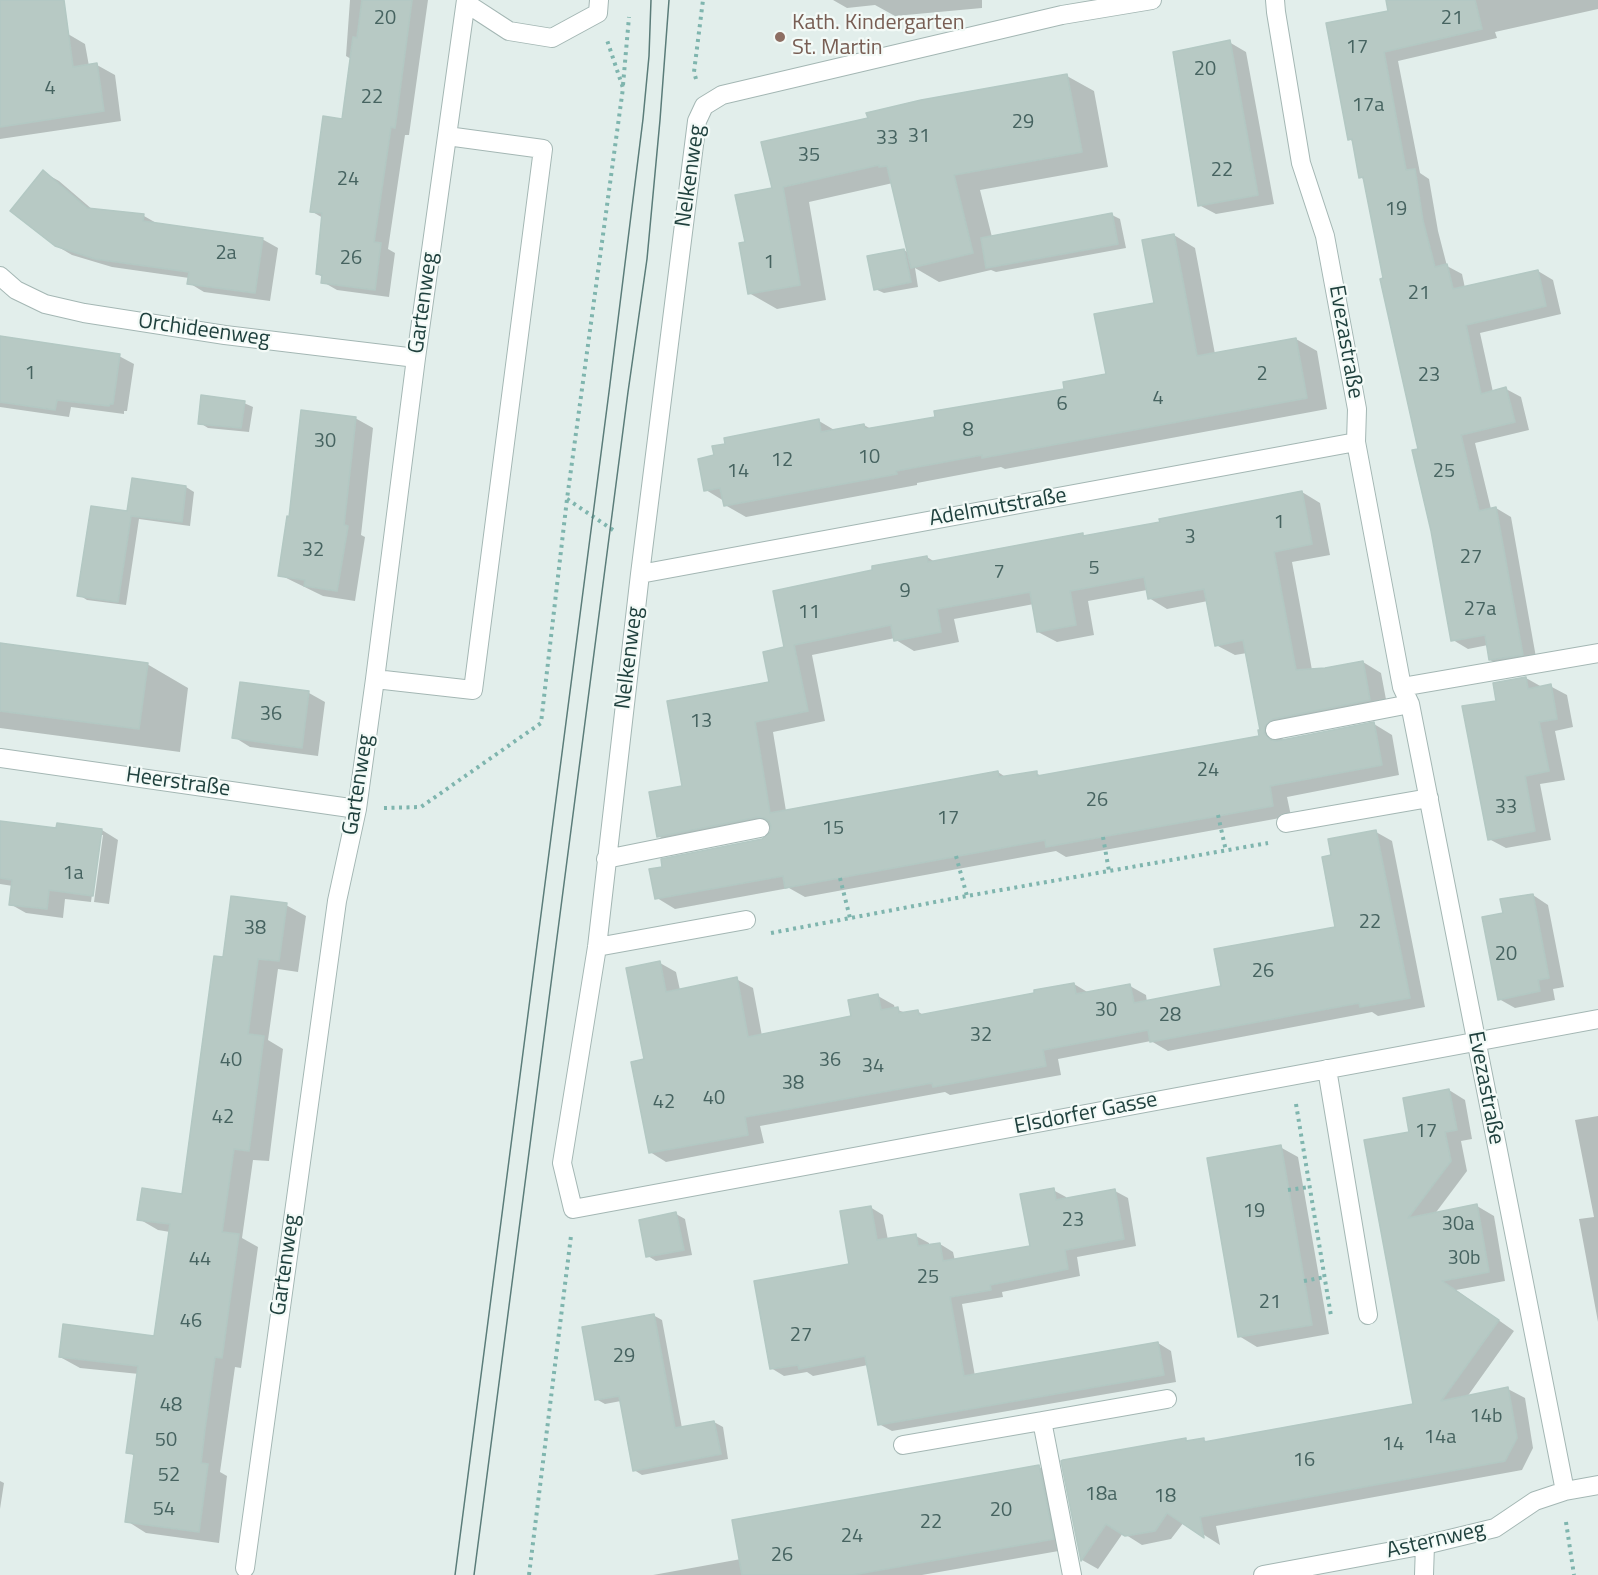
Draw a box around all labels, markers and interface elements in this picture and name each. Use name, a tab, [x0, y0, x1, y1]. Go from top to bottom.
house number: 20	[374, 7, 396, 31]
house number: 21	[1441, 7, 1463, 31]
place label: Kath. Kindergarten St. Martin	[792, 11, 965, 62]
marker: Kath. Kindergarten St. Martin	[773, 30, 787, 44]
house number: 17	[1346, 36, 1368, 60]
house number: 20	[1194, 58, 1216, 82]
house number: 4	[44, 77, 56, 101]
house number: 22	[361, 86, 383, 110]
house number: 17a	[1352, 94, 1384, 118]
house number: 29	[1012, 111, 1034, 135]
street label: Nelkenweg	[671, 123, 711, 229]
house number: 31	[908, 125, 930, 149]
house number: 33	[876, 127, 898, 151]
house number: 35	[798, 144, 820, 168]
house number: 22	[1211, 159, 1233, 183]
house number: 24	[337, 168, 359, 192]
house number: 19	[1385, 198, 1407, 222]
house number: 2a	[215, 242, 237, 266]
house number: 26	[340, 247, 362, 271]
street label: Gartenweg	[404, 251, 444, 355]
house number: 1	[763, 251, 775, 275]
house number: 21	[1408, 282, 1430, 306]
street label: Evezastraße	[1322, 283, 1368, 401]
street label: Orchideenweg	[136, 309, 272, 353]
house number: 1	[24, 362, 36, 386]
house number: 2	[1256, 363, 1268, 387]
house number: 23	[1418, 364, 1440, 388]
house number: 4	[1152, 387, 1164, 411]
house number: 6	[1056, 393, 1068, 417]
house number: 8	[962, 419, 974, 443]
house number: 30	[314, 430, 336, 454]
house number: 10	[858, 446, 880, 470]
house number: 12	[771, 449, 793, 473]
house number: 14	[727, 460, 749, 484]
house number: 25	[1433, 460, 1455, 484]
street label: Adelmutstraße	[927, 483, 1069, 533]
house number: 1	[1273, 511, 1285, 535]
house number: 3	[1184, 526, 1196, 550]
house number: 32	[302, 539, 324, 563]
house number: 27	[1460, 546, 1482, 570]
house number: 5	[1088, 557, 1100, 581]
house number: 7	[993, 561, 1005, 585]
house number: 9	[899, 580, 911, 604]
house number: 27a	[1464, 598, 1496, 622]
house number: 11	[798, 601, 820, 625]
street label: Nelkenweg	[611, 605, 649, 711]
house number: 36	[260, 703, 282, 727]
house number: 13	[690, 710, 712, 734]
street label: Gartenweg	[338, 733, 380, 837]
house number: 24	[1197, 759, 1219, 783]
street label: Heerstraße	[124, 763, 232, 803]
house number: 26	[1086, 789, 1108, 813]
house number: 33	[1495, 796, 1517, 820]
house number: 17	[937, 807, 959, 831]
house number: 15	[822, 817, 844, 841]
house number: 1a	[62, 862, 84, 886]
house number: 22	[1359, 911, 1381, 935]
house number: 38	[244, 917, 266, 941]
house number: 20	[1495, 943, 1517, 967]
house number: 26	[1252, 960, 1274, 984]
house number: 30	[1095, 999, 1117, 1023]
house number: 28	[1159, 1004, 1181, 1028]
house number: 32	[970, 1024, 992, 1048]
street label: Evezastraße	[1461, 1029, 1509, 1147]
house number: 40	[220, 1049, 242, 1073]
house number: 36	[819, 1049, 841, 1073]
house number: 34	[862, 1055, 884, 1079]
house number: 38	[782, 1072, 804, 1096]
house number: 40	[703, 1087, 725, 1111]
street label: Elsdorfer Gasse	[1012, 1087, 1160, 1141]
house number: 42	[653, 1091, 675, 1115]
house number: 42	[212, 1106, 234, 1130]
house number: 17	[1415, 1120, 1437, 1144]
house number: 19	[1243, 1200, 1265, 1224]
house number: 23	[1062, 1209, 1084, 1233]
street label: Gartenweg	[266, 1213, 306, 1317]
house number: 30a	[1442, 1213, 1474, 1237]
house number: 30b	[1448, 1247, 1480, 1271]
house number: 44	[189, 1248, 211, 1272]
house number: 25	[917, 1266, 939, 1290]
house number: 21	[1259, 1291, 1281, 1315]
house number: 46	[180, 1310, 202, 1334]
house number: 27	[790, 1324, 812, 1348]
house number: 29	[613, 1345, 635, 1369]
house number: 48	[160, 1394, 182, 1418]
house number: 14b	[1470, 1405, 1502, 1429]
house number: 14a	[1424, 1426, 1456, 1450]
house number: 50	[155, 1429, 177, 1453]
house number: 14	[1382, 1433, 1404, 1457]
house number: 16	[1293, 1449, 1315, 1473]
house number: 52	[158, 1464, 180, 1488]
house number: 18a	[1085, 1483, 1117, 1507]
house number: 18	[1154, 1485, 1176, 1509]
house number: 54	[153, 1498, 175, 1522]
house number: 20	[990, 1499, 1012, 1523]
house number: 22	[920, 1511, 942, 1535]
street label: Asternweg	[1384, 1517, 1488, 1565]
house number: 24	[841, 1525, 863, 1549]
house number: 26	[771, 1544, 793, 1568]

